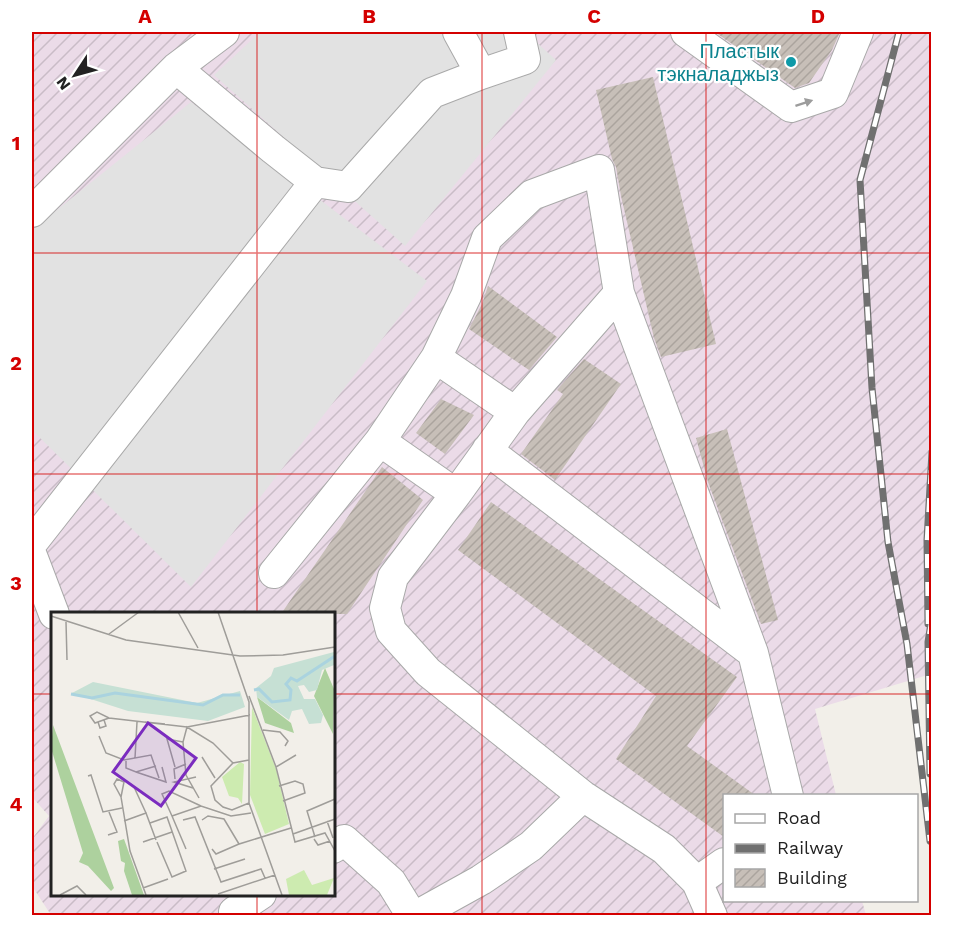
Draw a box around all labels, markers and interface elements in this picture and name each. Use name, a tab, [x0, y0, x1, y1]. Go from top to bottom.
text: A	[138, 4, 152, 28]
text: B	[362, 4, 376, 28]
text: C	[587, 4, 601, 28]
text: D	[811, 4, 825, 28]
place label: Пластык тэкналаджыз	[657, 39, 779, 86]
north arrow	[45, 45, 105, 105]
marker: Пластык тэкналаджыз	[784, 55, 798, 69]
text: N	[52, 73, 74, 94]
one-way arrow	[795, 97, 813, 107]
text: 1	[12, 131, 20, 155]
text: 2	[10, 351, 22, 375]
text: 3	[10, 571, 22, 595]
inset map	[51, 612, 334, 896]
text: 4	[10, 792, 23, 816]
legend	[723, 794, 918, 902]
text: Road	[777, 807, 821, 828]
text: Railway	[777, 837, 844, 858]
text: Building	[777, 867, 847, 888]

